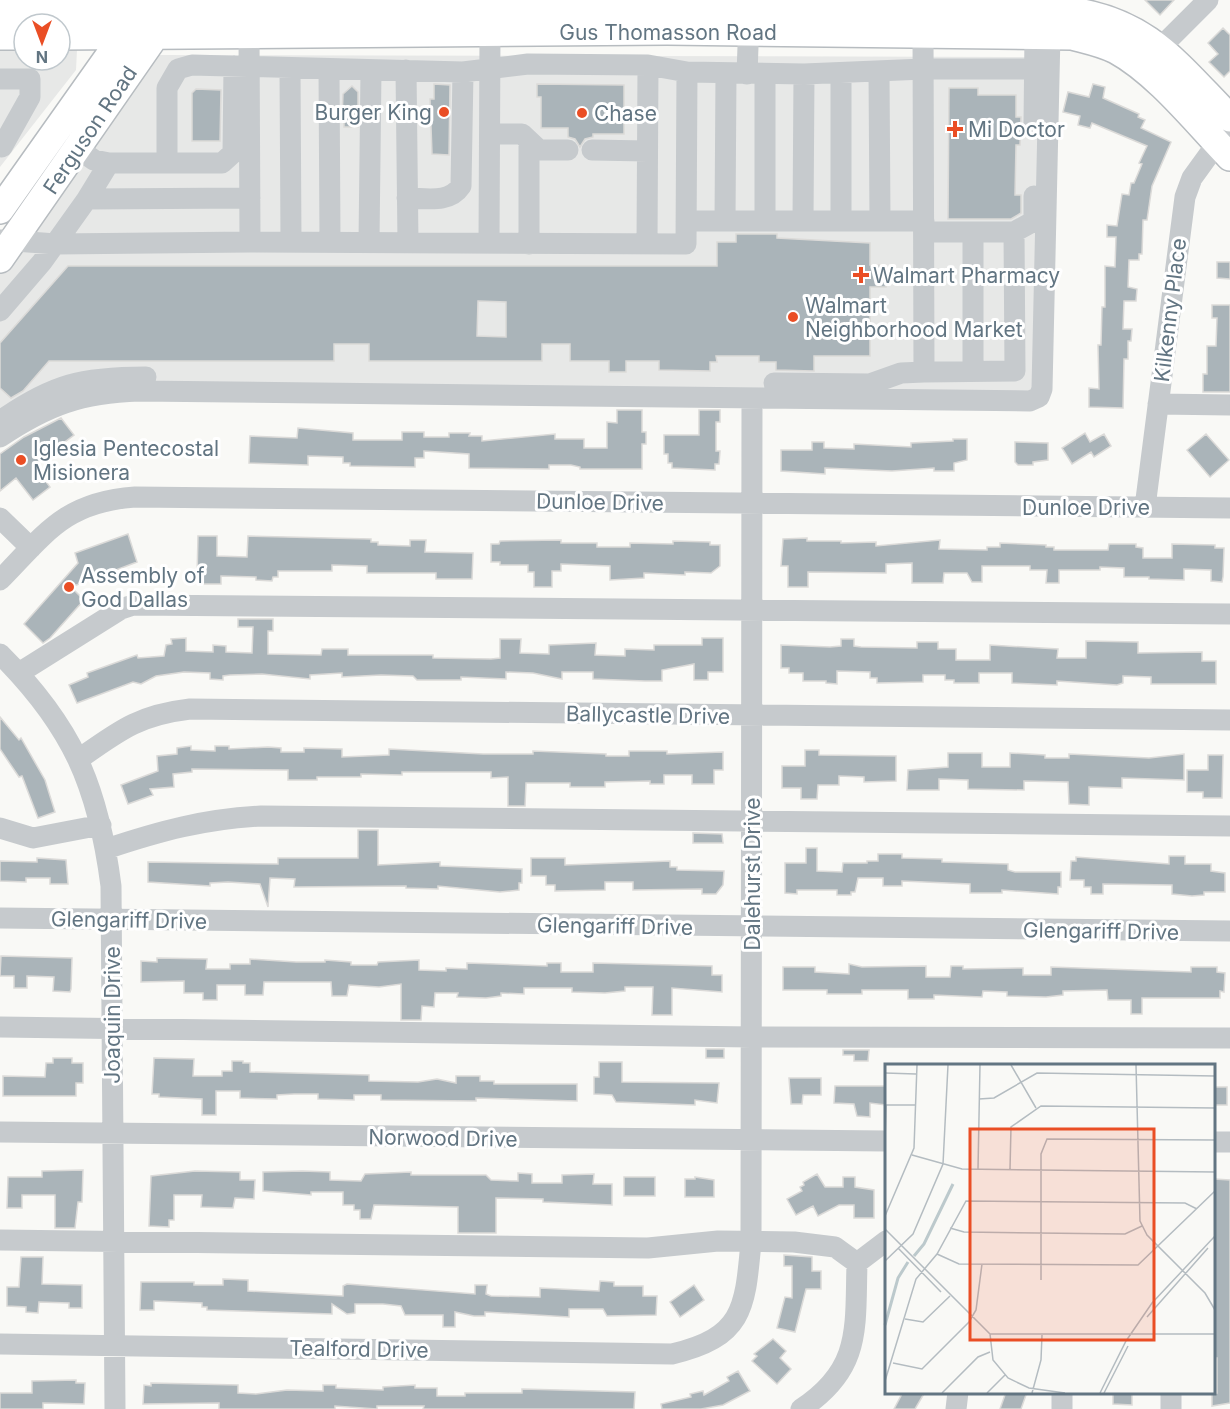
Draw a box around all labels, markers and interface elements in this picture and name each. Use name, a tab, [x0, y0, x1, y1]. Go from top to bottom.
north arrow	[12, 12, 72, 72]
street label: Gus Thomasson Road	[559, 20, 777, 45]
text: N	[36, 47, 48, 67]
street label: Ferguson Road	[38, 61, 142, 199]
place label: Burger King	[315, 100, 432, 125]
place label: Chase	[594, 101, 657, 126]
marker: Burger King	[437, 105, 451, 119]
marker: Chase	[575, 106, 589, 120]
place label: Mi Doctor	[968, 117, 1065, 142]
marker: Mi Doctor	[946, 120, 964, 138]
street label: Kilkenny Place	[1149, 237, 1191, 383]
place label: Walmart Pharmacy	[873, 263, 1060, 288]
marker: Walmart Pharmacy	[854, 268, 868, 282]
place label: Walmart Neighborhood Market	[805, 293, 1023, 342]
marker: Walmart Neighborhood Market	[786, 310, 800, 324]
place label: Iglesia Pentecostal Misionera	[33, 436, 219, 485]
marker: Iglesia Pentecostal Misionera	[14, 453, 28, 467]
street label: Dunloe Drive	[536, 488, 664, 516]
street label: Dunloe Drive	[1022, 495, 1150, 520]
place label: Assembly of God Dallas	[81, 563, 205, 612]
marker: Assembly of God Dallas	[62, 580, 76, 594]
street label: Ballycastle Drive	[566, 701, 730, 729]
street label: Dalehurst Drive	[740, 798, 765, 951]
street label: Glengariff Drive	[51, 906, 207, 934]
street label: Glengariff Drive	[537, 912, 693, 940]
street label: Glengariff Drive	[1023, 917, 1179, 945]
street label: Joaquin Drive	[100, 946, 125, 1084]
inset map	[885, 1064, 1215, 1394]
street label: Norwood Drive	[368, 1124, 518, 1152]
street label: Tealford Drive	[289, 1335, 429, 1363]

